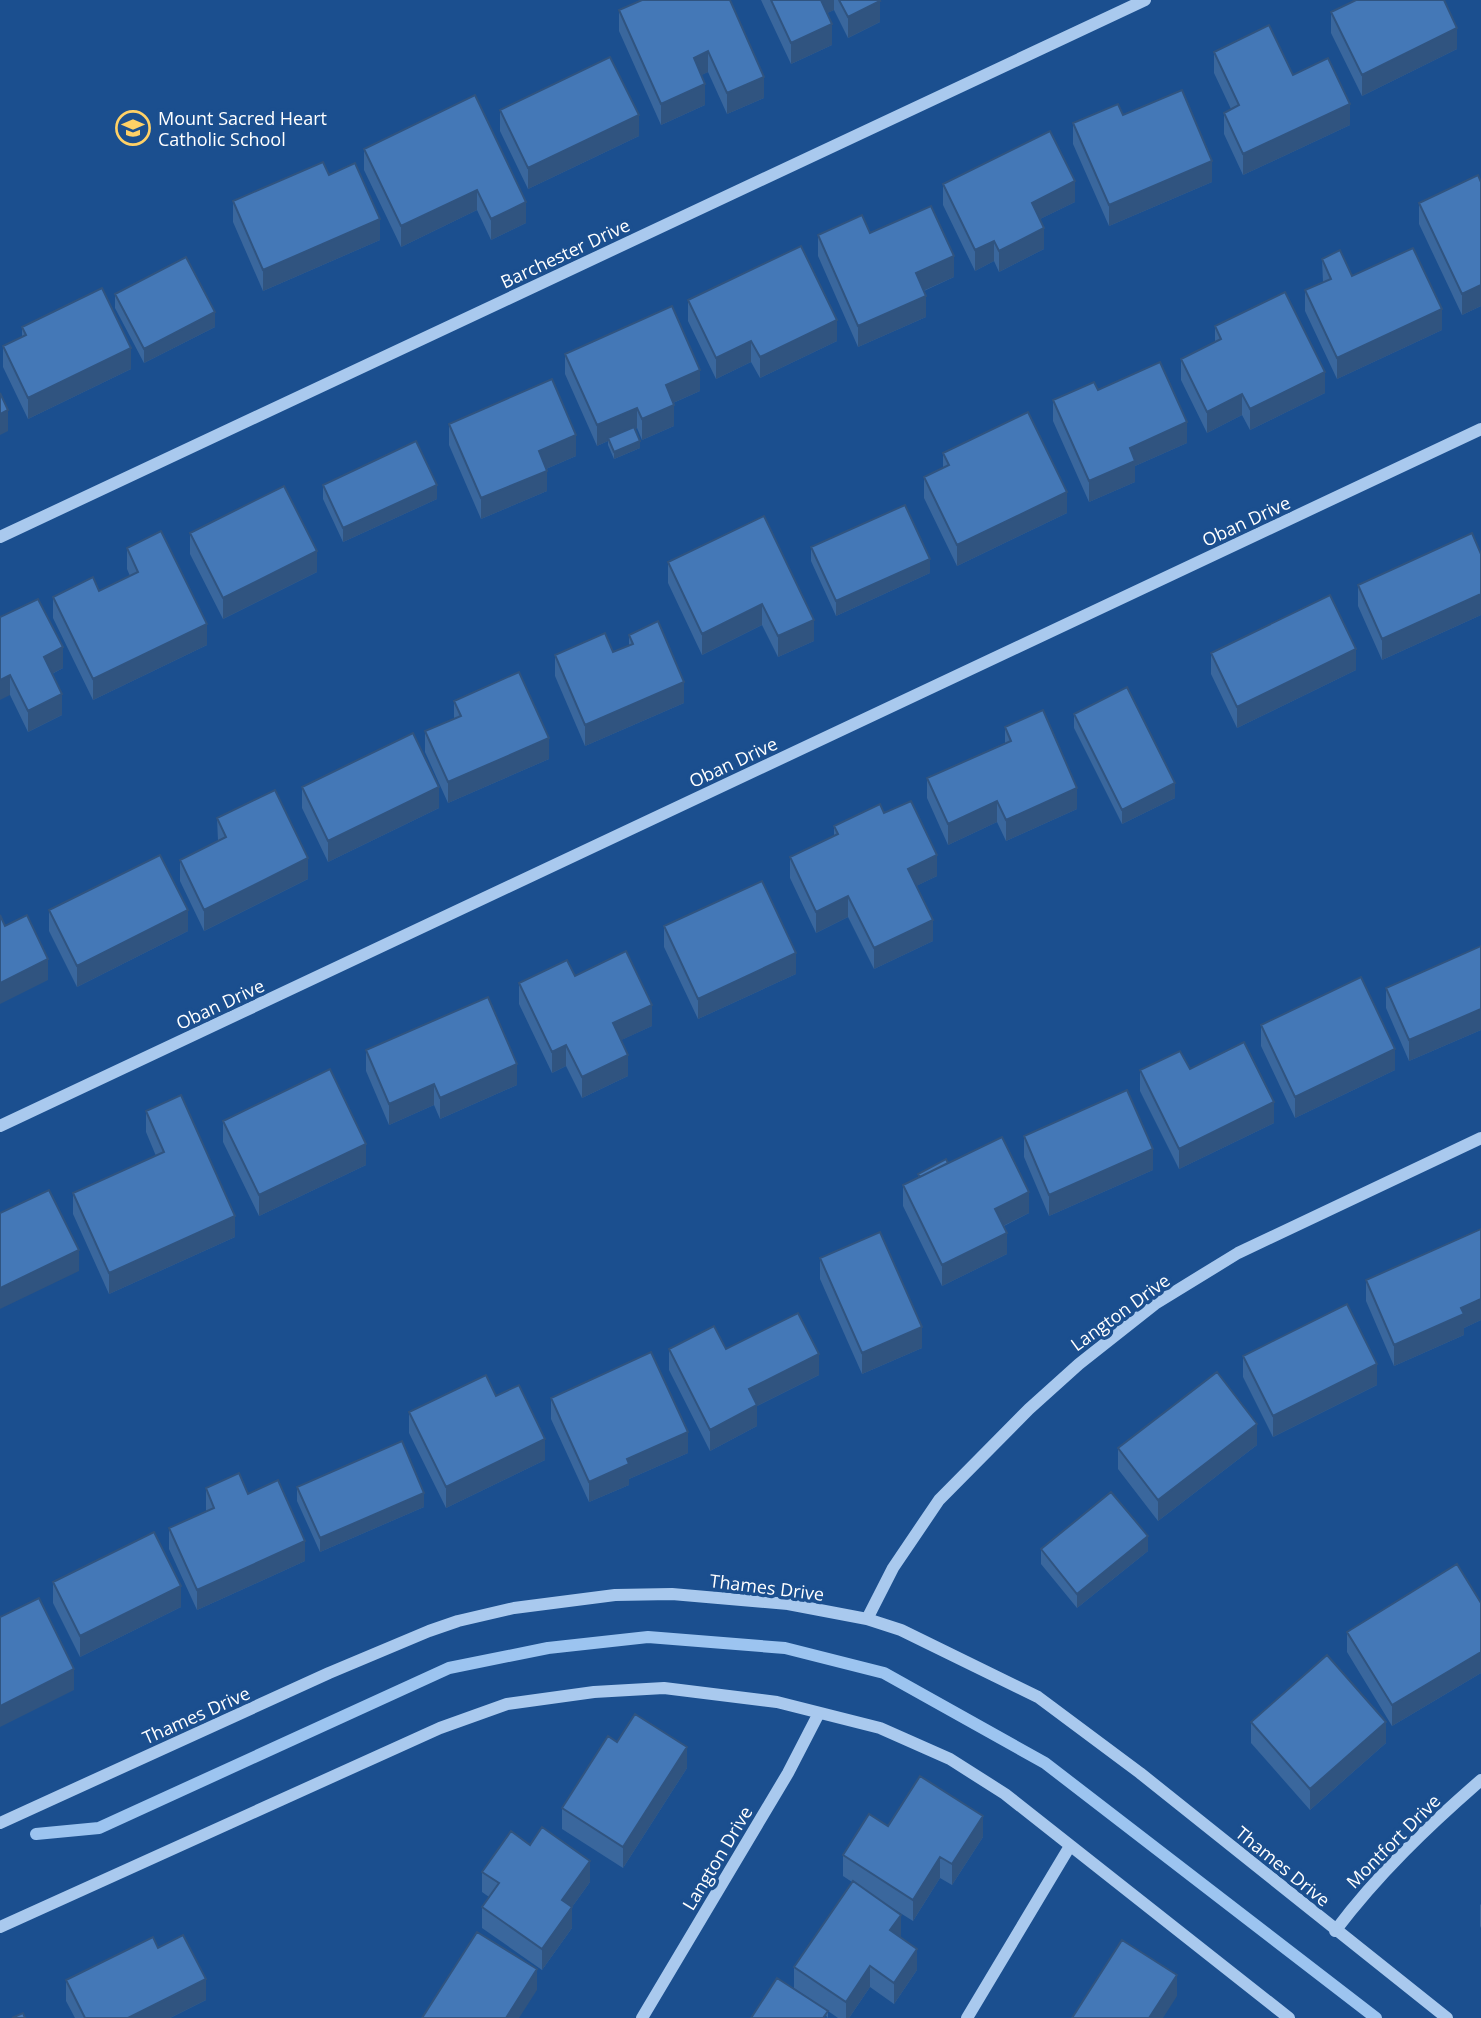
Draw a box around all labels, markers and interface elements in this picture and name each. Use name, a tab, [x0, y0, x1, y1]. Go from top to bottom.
place label: Mount Sacred Heart Catholic School	[158, 106, 327, 151]
school or university icon: Mount Sacred Heart Catholic School	[114, 109, 152, 147]
street label: Barchester Drive	[497, 213, 633, 293]
street label: Oban Drive	[1198, 490, 1294, 552]
street label: Oban Drive	[685, 731, 781, 793]
street label: Oban Drive	[172, 973, 268, 1035]
street label: Langton Drive	[1066, 1268, 1174, 1356]
street label: Thames Drive	[708, 1568, 826, 1606]
street label: Thames Drive	[139, 1681, 253, 1749]
street label: Montfort Drive	[1341, 1789, 1445, 1893]
street label: Langton Drive	[677, 1802, 757, 1914]
street label: Thames Drive	[1231, 1820, 1335, 1912]

